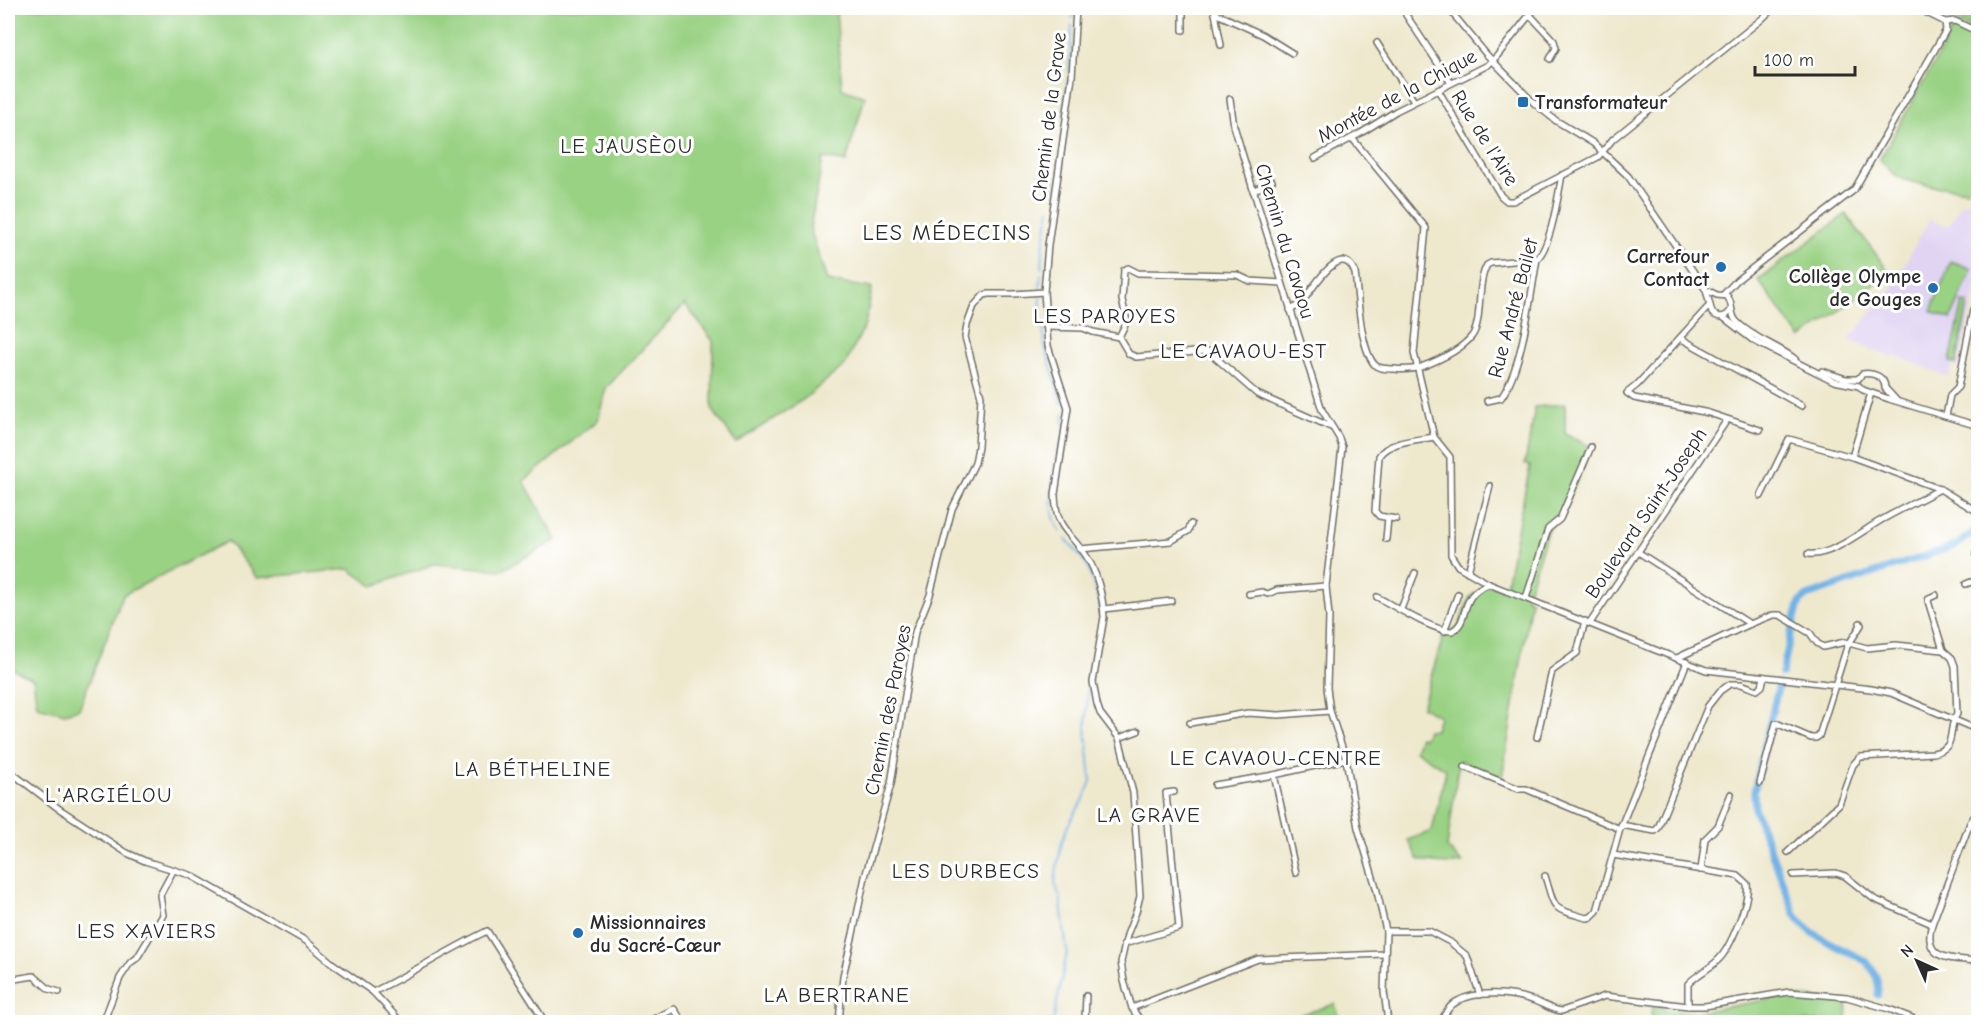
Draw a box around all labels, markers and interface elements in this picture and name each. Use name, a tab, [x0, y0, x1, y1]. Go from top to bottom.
street label: Chemin de la Grave	[1027, 31, 1071, 203]
scale bar	[1755, 39, 1856, 77]
street label: Montée de la Chique	[1313, 44, 1481, 148]
text: 100 m	[1764, 50, 1814, 71]
street label: Rue de l'Aire	[1447, 86, 1523, 190]
place label: Transformateur	[1535, 91, 1667, 114]
marker: Transformateur	[1516, 95, 1530, 109]
district label: LE JAUSÈOU	[560, 134, 694, 158]
street label: Chemin du Cavaou	[1250, 161, 1320, 321]
district label: LES MÉDECINS	[862, 220, 1032, 246]
street label: Rue André Bailet	[1483, 234, 1543, 380]
place label: Carrefour Contact	[1627, 245, 1709, 291]
marker: Carrefour Contact	[1714, 260, 1728, 274]
place label: Collège Olympe de Gouges	[1789, 265, 1921, 311]
marker: Collège Olympe de Gouges	[1926, 281, 1940, 295]
district label: LES PAROYES	[1033, 304, 1177, 328]
district label: LE CAVAOU-EST	[1160, 339, 1328, 363]
street label: Boulevard Saint-Joseph	[1580, 423, 1712, 603]
street label: Chemin des Paroyes	[860, 623, 916, 797]
district label: LE CAVAOU-CENTRE	[1170, 746, 1382, 770]
district label: LA BÉTHELINE	[454, 757, 612, 781]
district label: L'ARGIÉLOU	[45, 783, 173, 807]
district label: LA GRAVE	[1097, 803, 1201, 827]
district label: LES DURBECS	[892, 859, 1040, 883]
place label: Missionnaires du Sacré-Cœur	[590, 911, 721, 957]
district label: LES XAVIERS	[77, 919, 217, 943]
marker: Missionnaires du Sacré-Cœur	[571, 926, 585, 940]
north arrow	[1887, 931, 1947, 991]
text: N	[1897, 941, 1917, 961]
district label: LA BERTRANE	[764, 983, 910, 1007]

